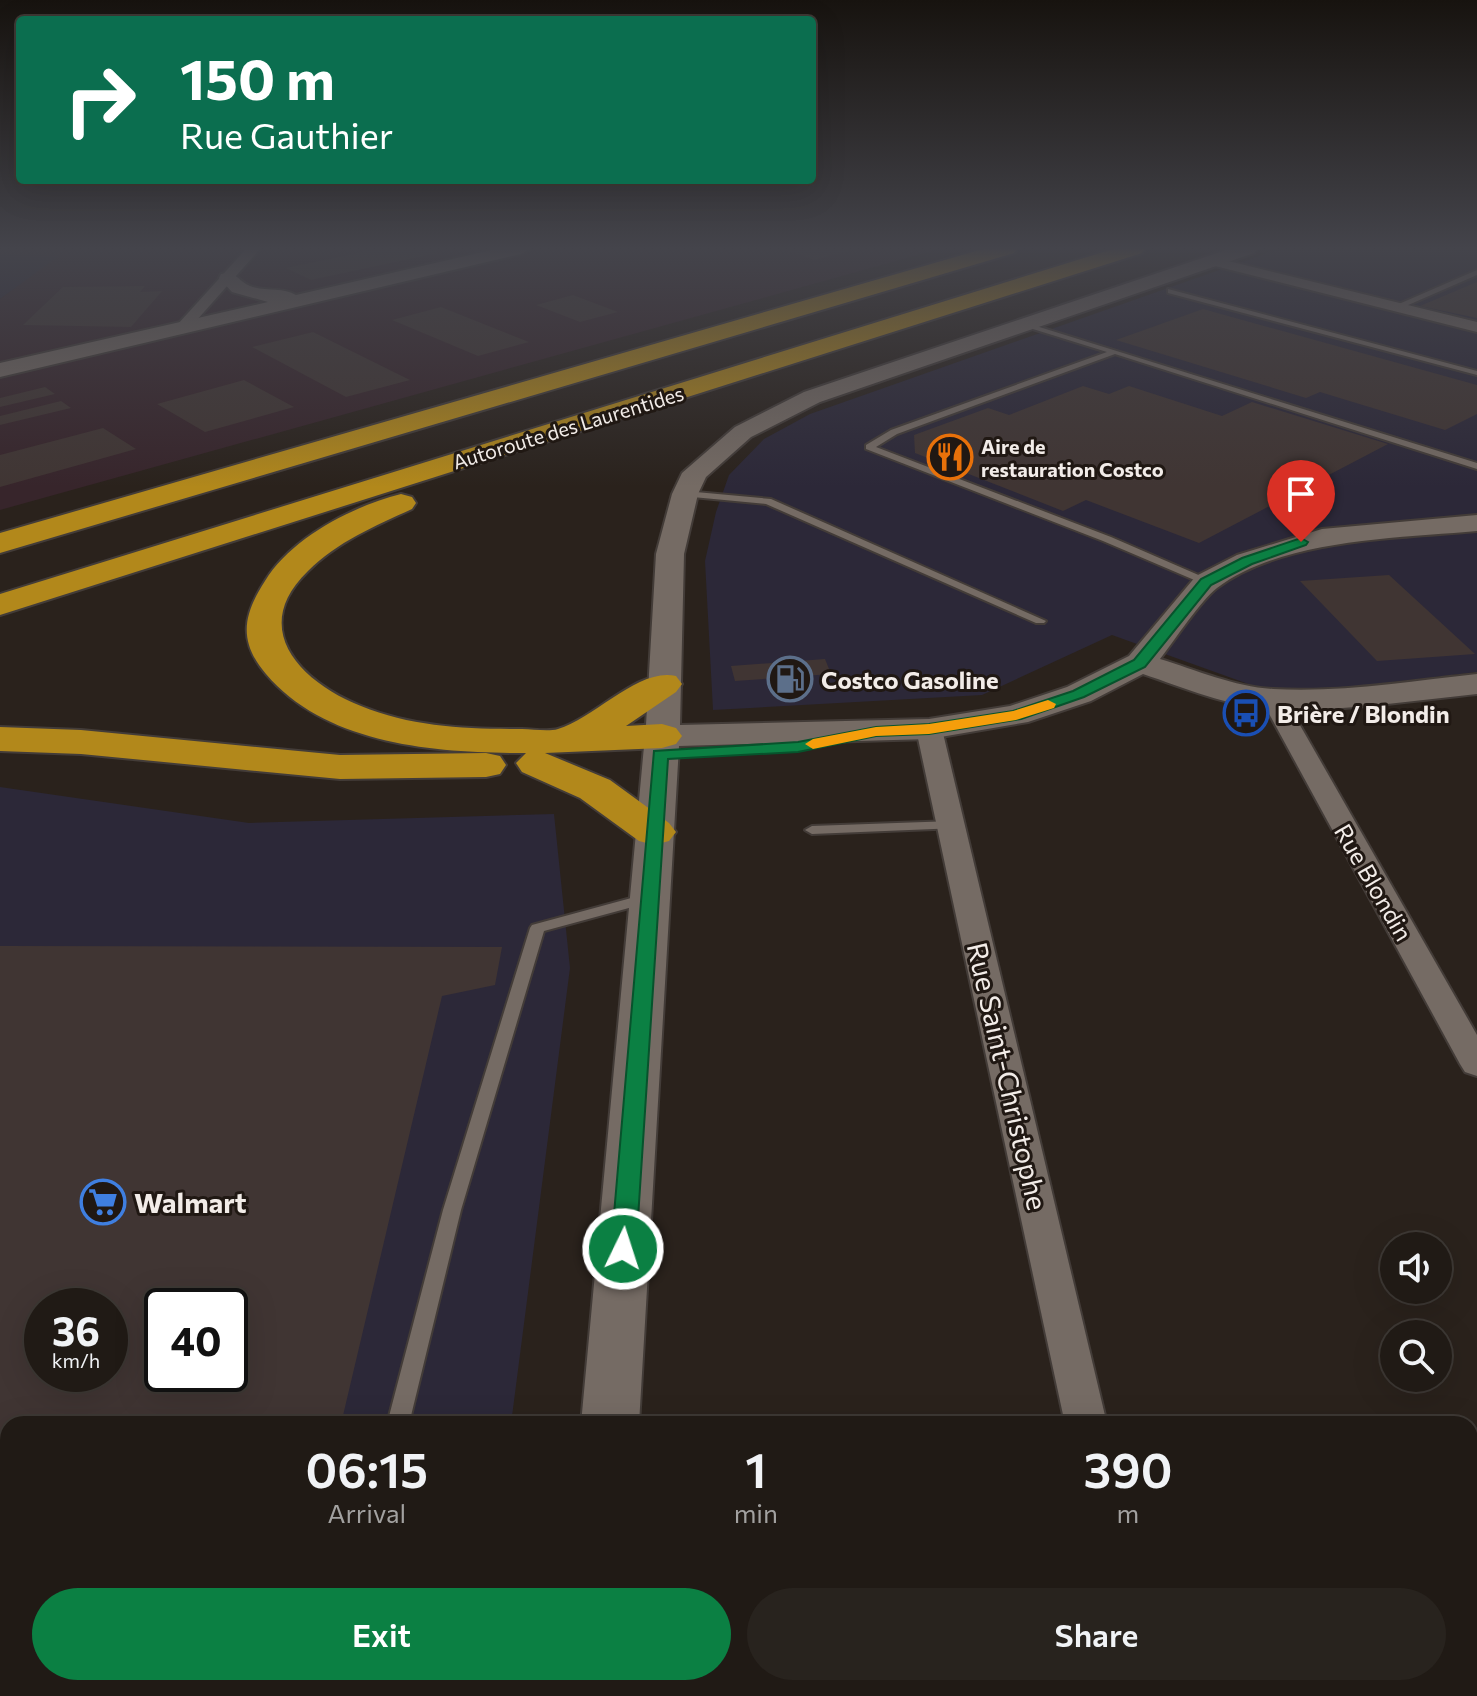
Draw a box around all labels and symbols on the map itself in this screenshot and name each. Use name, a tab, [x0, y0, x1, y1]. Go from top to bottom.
street label: Autoroute des Laurentides	[450, 380, 686, 474]
restaurant icon: Aire de restauration Costco	[926, 433, 974, 481]
place label: Aire de restauration Costco	[981, 434, 1164, 481]
pin	[1267, 460, 1335, 542]
fuel station icon: Costco Gasoline	[766, 655, 814, 703]
place label: Costco Gasoline	[821, 665, 999, 694]
bus stop icon: Brière / Blondin	[1222, 689, 1270, 737]
place label: Brière / Blondin	[1277, 699, 1450, 728]
street label: Rue Blondin	[1329, 818, 1419, 946]
street label: Rue Saint-Christophe	[961, 939, 1055, 1213]
supermarket icon: Walmart	[79, 1178, 127, 1226]
place label: Walmart	[134, 1185, 247, 1219]
position arrow	[581, 1207, 665, 1291]
speed limit sign: 40	[144, 1288, 248, 1392]

